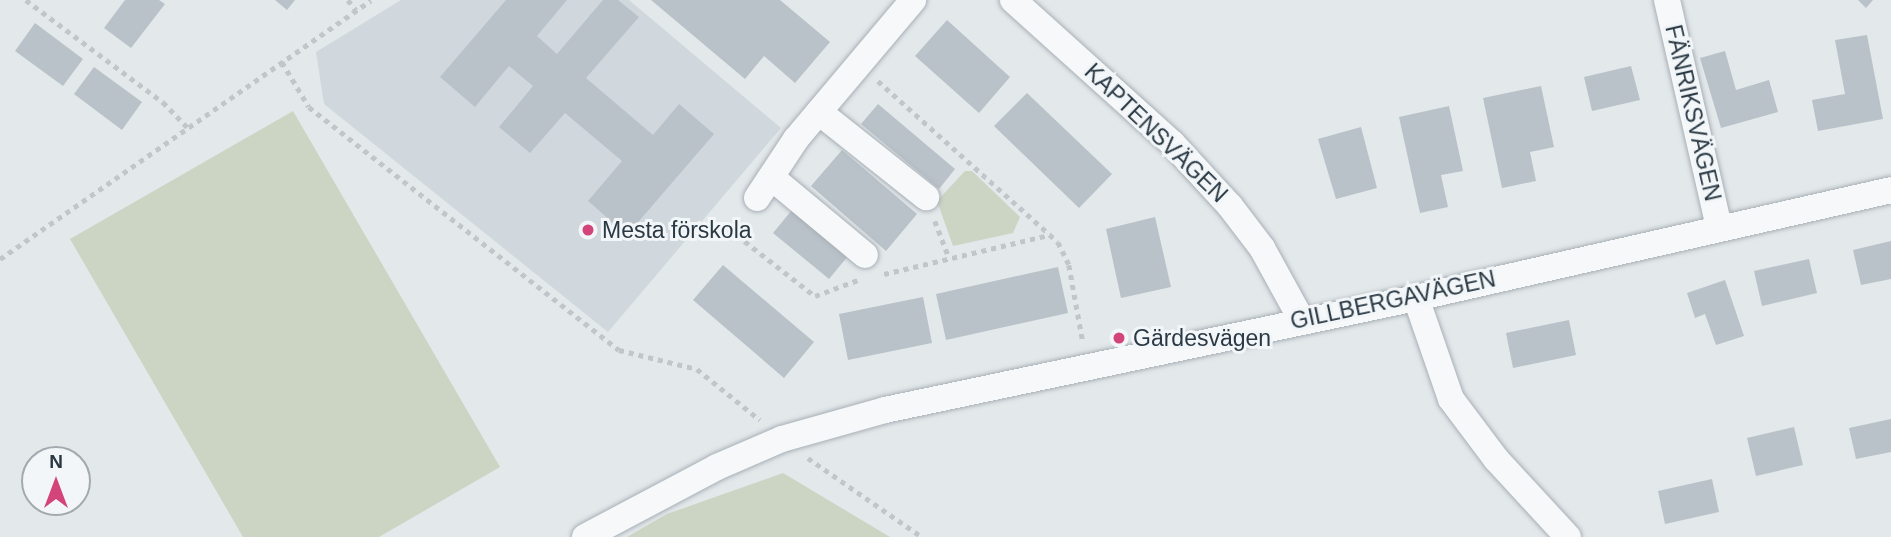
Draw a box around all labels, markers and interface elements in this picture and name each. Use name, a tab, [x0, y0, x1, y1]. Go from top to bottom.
street label: FÄNRIKSVÄGEN	[1659, 22, 1727, 204]
street label: KAPTENSVÄGEN	[1079, 58, 1233, 208]
place label: Mesta förskola	[602, 216, 752, 244]
marker: Mesta förskola	[580, 222, 596, 238]
street label: GILLBERGAVÄGEN	[1288, 265, 1498, 335]
place label: Gärdesvägen	[1133, 324, 1271, 352]
marker: Gärdesvägen	[1111, 330, 1127, 346]
north arrow	[21, 446, 91, 516]
text: N	[49, 451, 63, 472]

